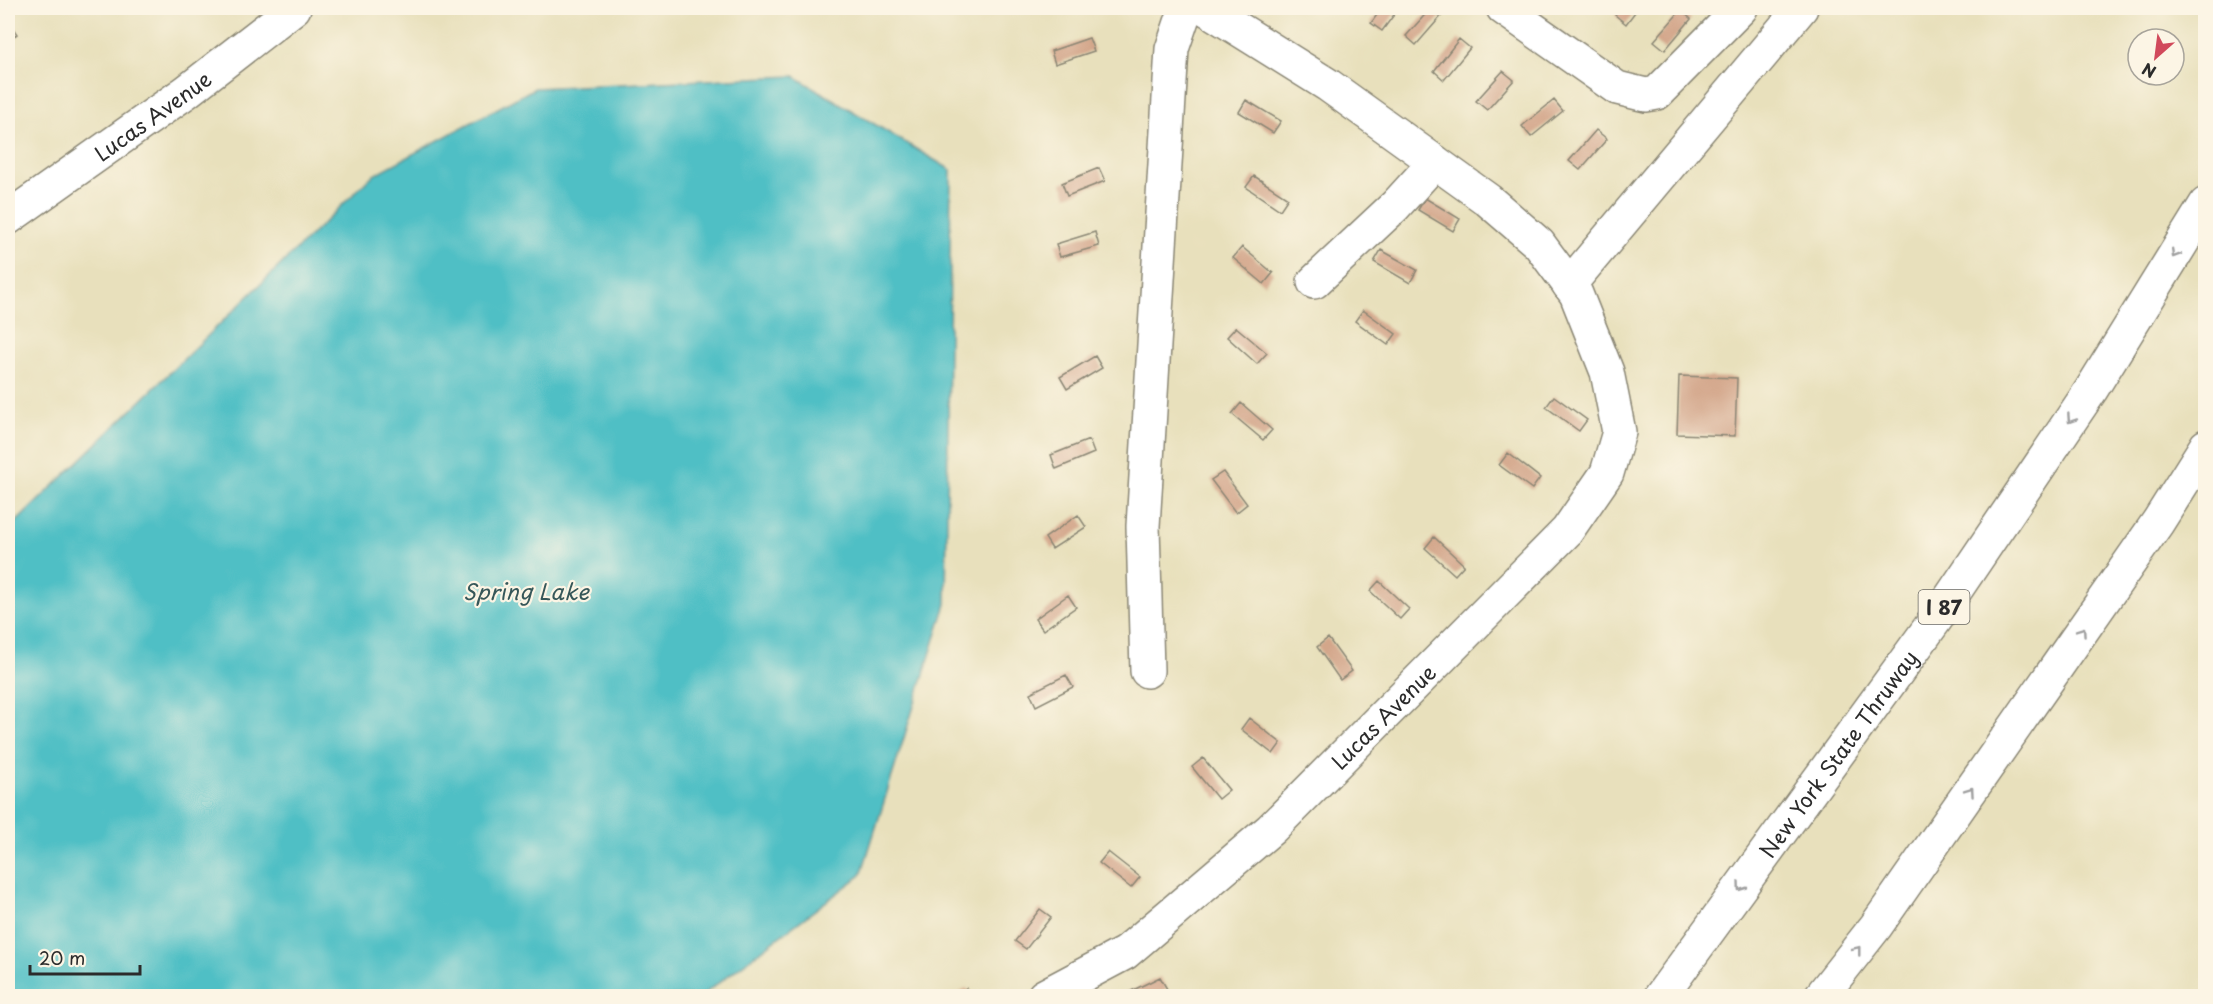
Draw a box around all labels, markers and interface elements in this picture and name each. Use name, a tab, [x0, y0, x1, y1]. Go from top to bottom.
north arrow	[2126, 27, 2186, 87]
text: N	[2137, 58, 2160, 85]
street label: Lucas Avenue	[87, 63, 217, 168]
one-way arrow	[2170, 248, 2182, 258]
one-way arrow	[2067, 412, 2078, 423]
water label: Spring Lake	[463, 574, 590, 607]
road number: I 87	[1918, 590, 1970, 624]
one-way arrow	[2075, 627, 2086, 638]
street label: New York State Thruway	[1751, 643, 1925, 864]
street label: Lucas Avenue	[1323, 656, 1443, 776]
one-way arrow	[1963, 787, 1974, 798]
one-way arrow	[1737, 880, 1748, 891]
scale bar	[30, 938, 140, 976]
text: 20 m	[39, 944, 85, 971]
one-way arrow	[1850, 946, 1861, 957]

